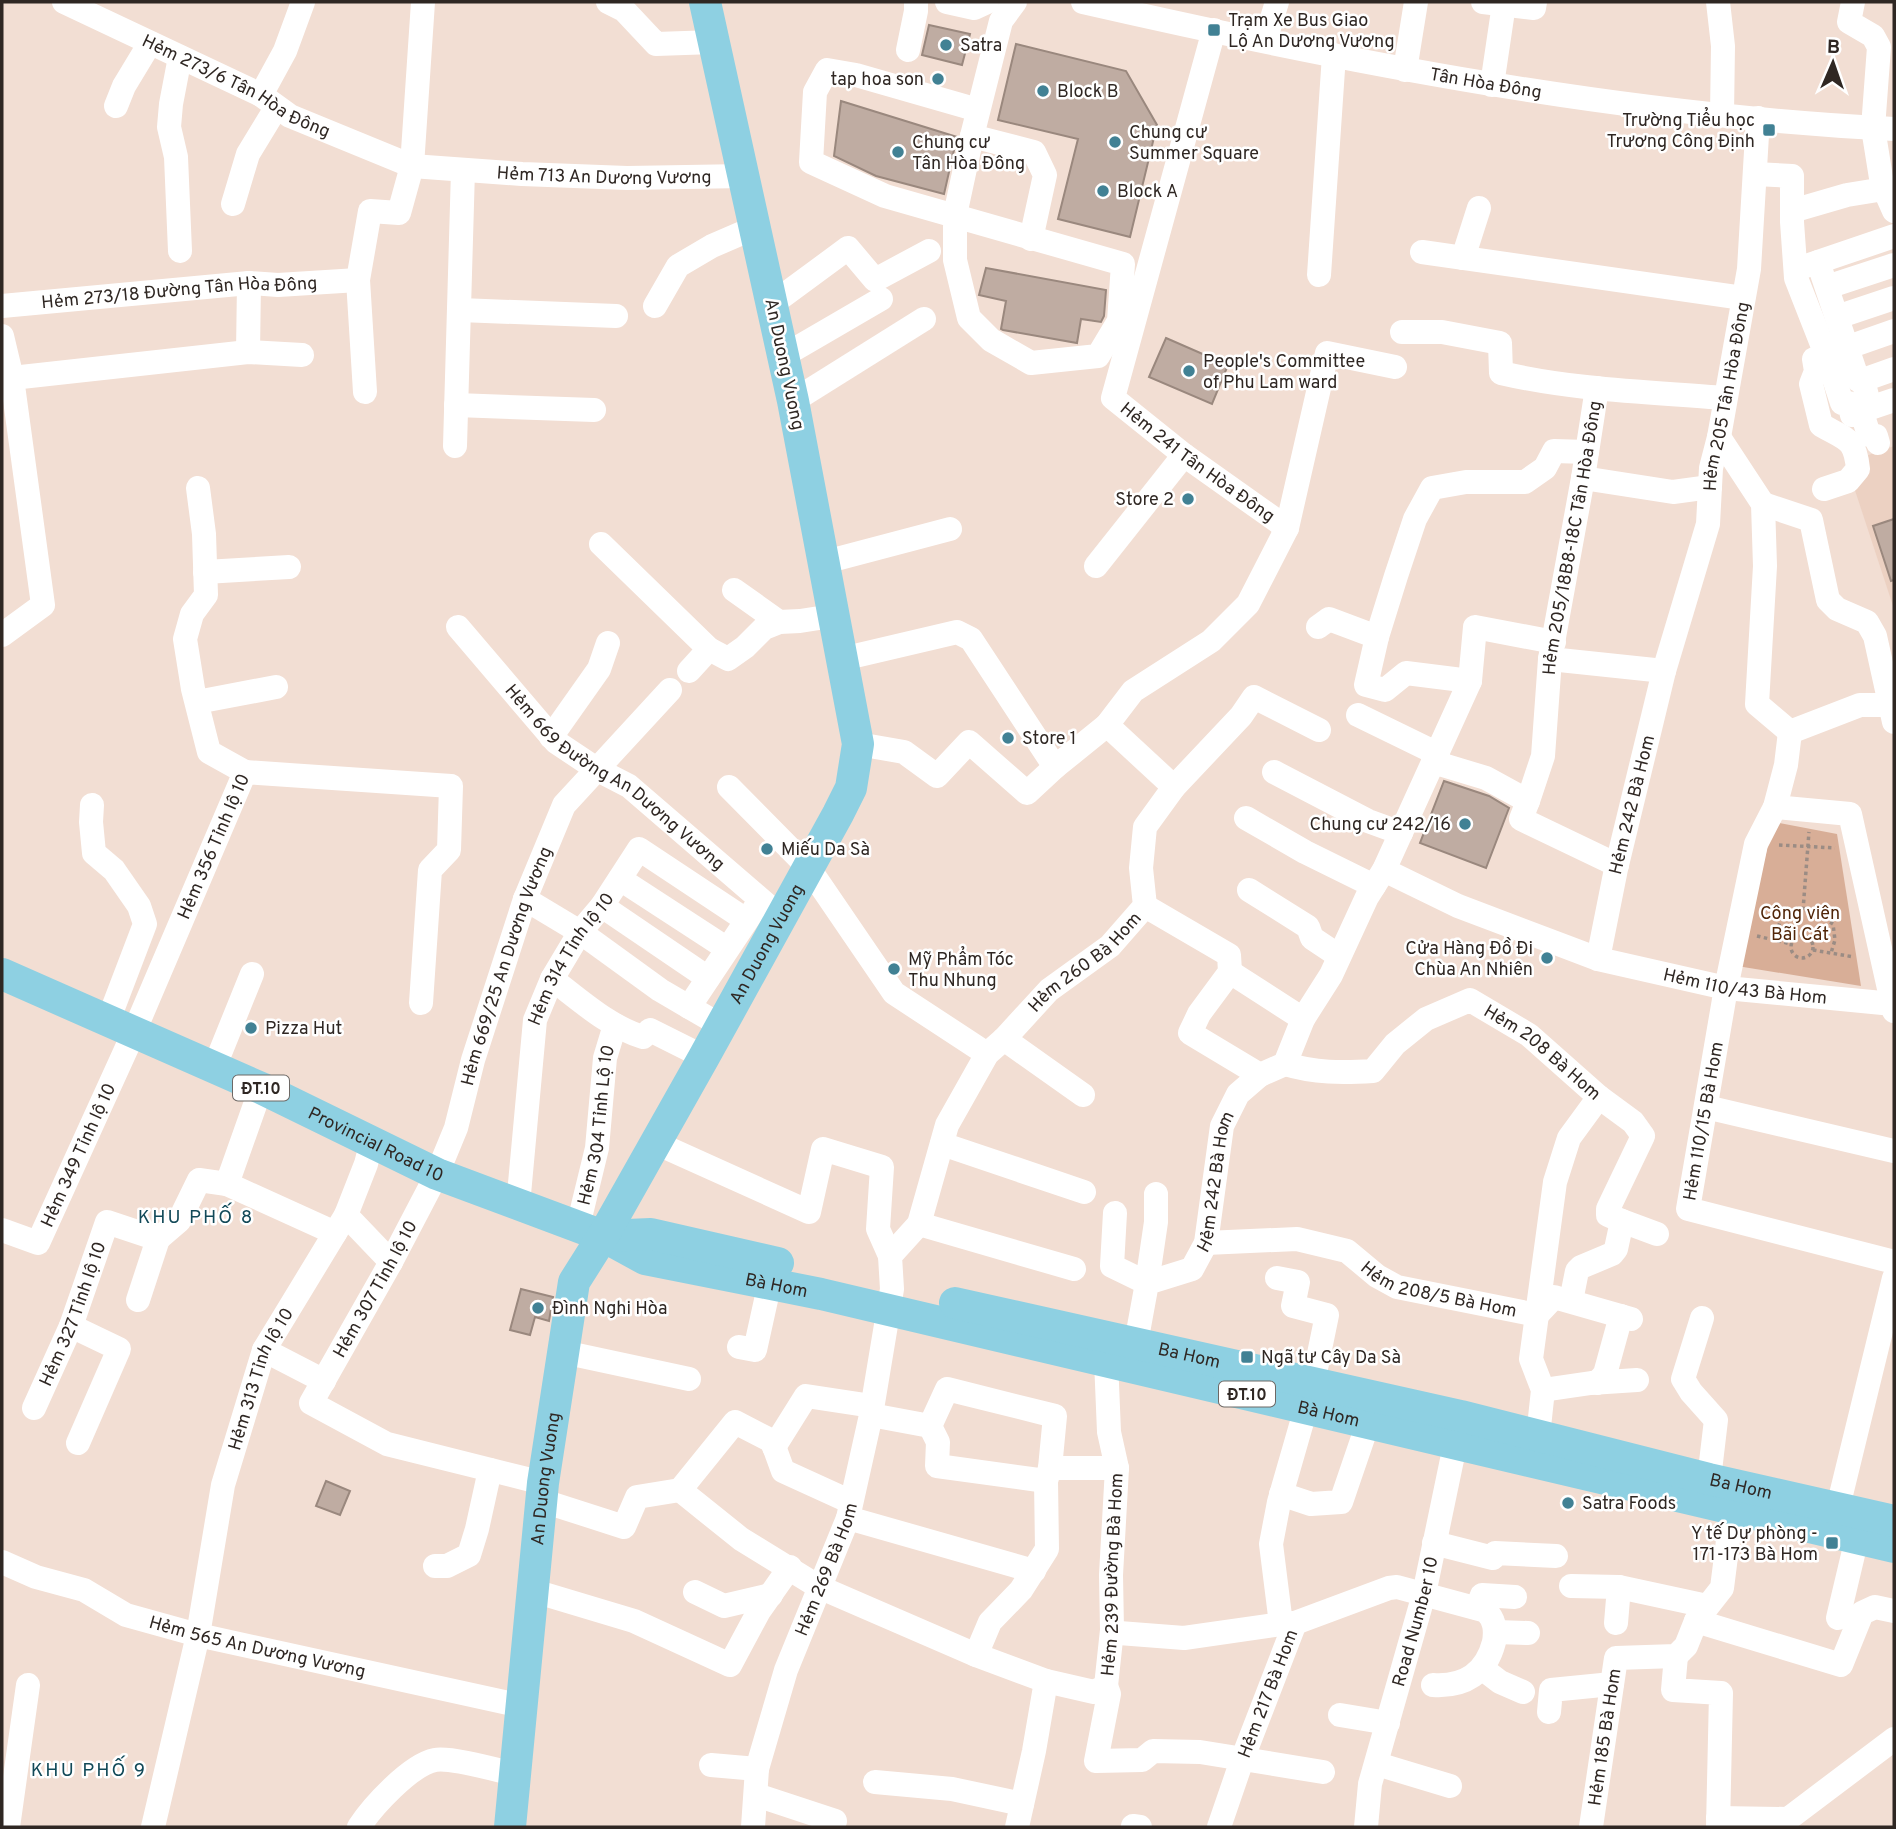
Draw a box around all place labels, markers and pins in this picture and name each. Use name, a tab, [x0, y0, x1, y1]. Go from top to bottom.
place label: Trạm Xe Bus Giao Lộ An Dương Vương	[1228, 10, 1395, 54]
marker: Trạm Xe Bus Giao Lộ An Dương Vương	[1206, 22, 1222, 38]
place label: Satra	[960, 35, 1002, 58]
marker: Satra	[938, 37, 954, 53]
place label: tap hoa son	[831, 69, 924, 92]
marker: tap hoa son	[930, 71, 946, 87]
place label: Block B	[1057, 81, 1118, 104]
marker: Block B	[1035, 83, 1051, 99]
place label: Trường Tiểu học Trương Công Định	[1606, 106, 1755, 154]
place label: Chung cư Summer Square	[1129, 122, 1259, 166]
marker: Trường Tiểu học Trương Công Định	[1761, 122, 1777, 138]
place label: Chung cư Tân Hòa Đông	[912, 132, 1025, 176]
marker: Chung cư Summer Square	[1107, 134, 1123, 150]
marker: Chung cư Tân Hòa Đông	[890, 144, 906, 160]
place label: Block A	[1117, 181, 1178, 204]
marker: Block A	[1095, 183, 1111, 199]
place label: People's Committee of Phu Lam ward	[1203, 351, 1365, 395]
marker: People's Committee of Phu Lam ward	[1181, 363, 1197, 379]
place label: Store 2	[1115, 489, 1174, 512]
marker: Store 2	[1180, 491, 1196, 507]
place label: Store 1	[1022, 728, 1076, 751]
marker: Store 1	[1000, 730, 1016, 746]
place label: Chung cư 242/16	[1310, 814, 1451, 837]
marker: Chung cư 242/16	[1457, 816, 1473, 832]
place label: Miếu Da Sà	[781, 838, 870, 862]
marker: Miếu Da Sà	[759, 841, 775, 857]
place label: Cửa Hàng Đồ Đi Chùa An Nhiên	[1405, 937, 1533, 982]
place label: Mỹ Phẩm Tóc Thu Nhung	[908, 945, 1014, 993]
marker: Cửa Hàng Đồ Đi Chùa An Nhiên	[1539, 950, 1555, 966]
marker: Mỹ Phẩm Tóc Thu Nhung	[886, 961, 902, 977]
place label: Pizza Hut	[265, 1018, 342, 1041]
marker: Pizza Hut	[243, 1020, 259, 1036]
place label: Đình Nghi Hòa	[552, 1298, 668, 1321]
marker: Đình Nghi Hòa	[530, 1300, 546, 1316]
place label: Ngã tư Cây Da Sà	[1261, 1347, 1401, 1370]
marker: Ngã tư Cây Da Sà	[1239, 1349, 1255, 1365]
place label: Satra Foods	[1582, 1493, 1676, 1516]
marker: Satra Foods	[1560, 1495, 1576, 1511]
place label: Y tế Dự phòng - 171-173 Bà Hom	[1691, 1522, 1818, 1567]
marker: Y tế Dự phòng - 171-173 Bà Hom	[1824, 1535, 1840, 1551]

